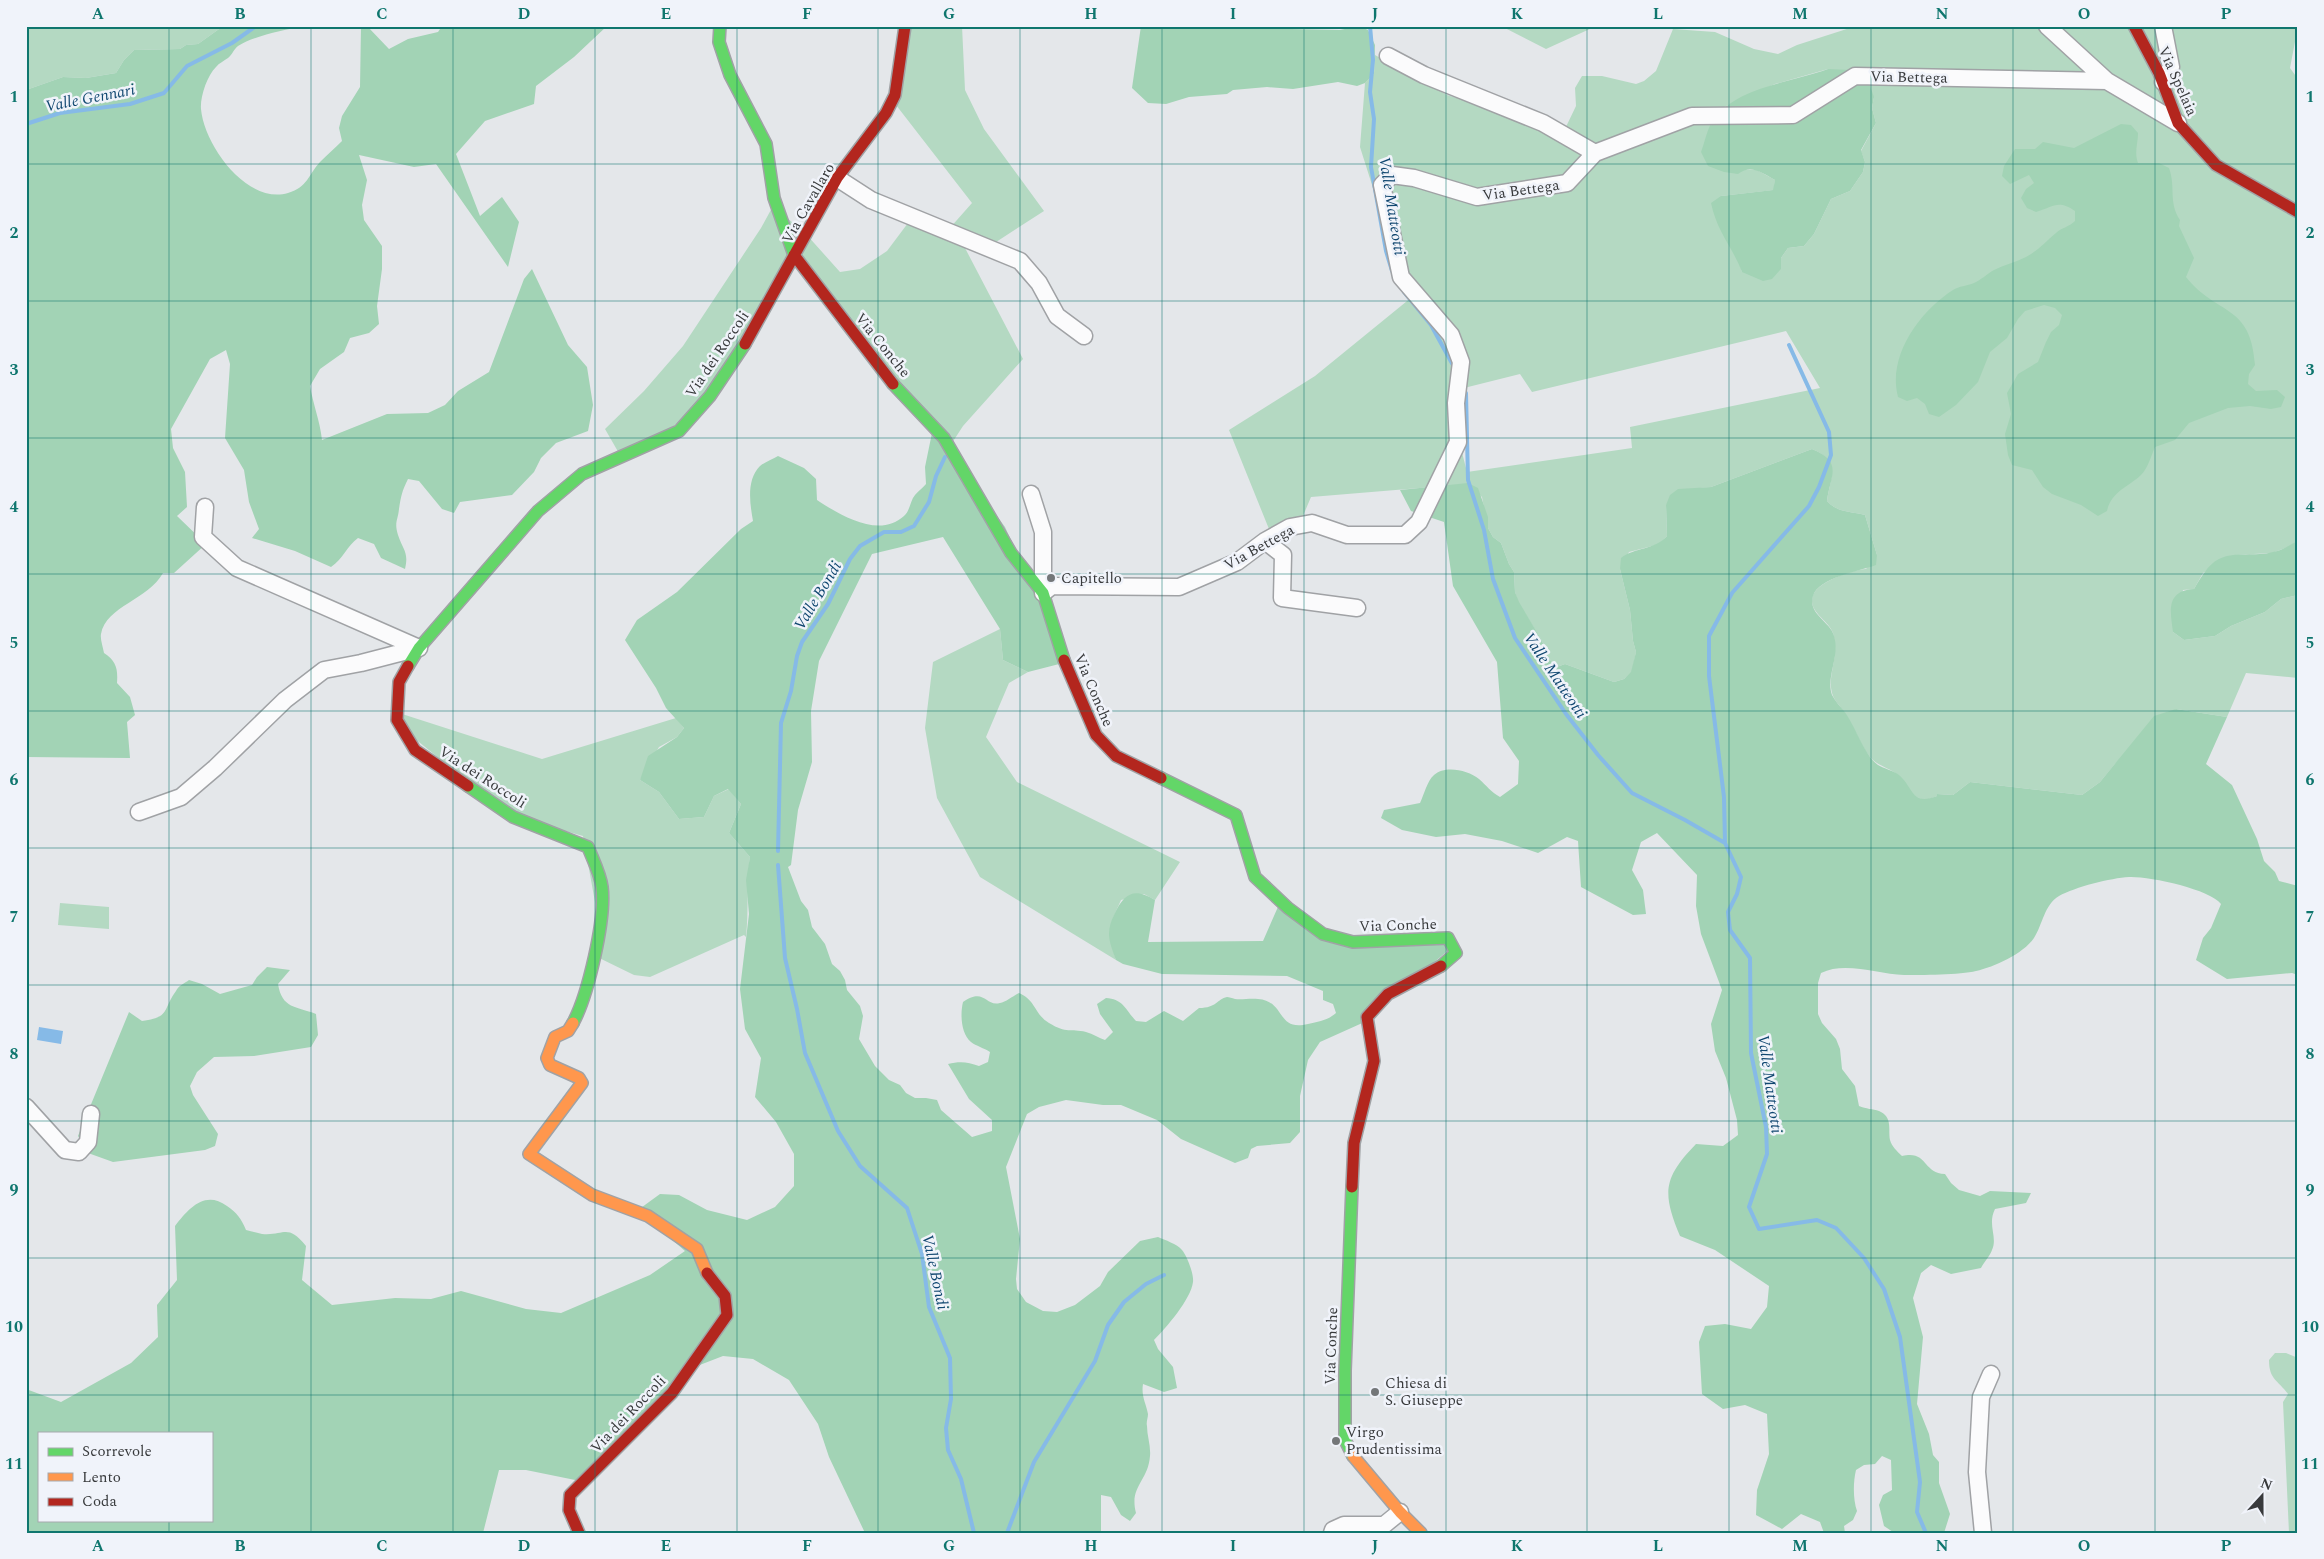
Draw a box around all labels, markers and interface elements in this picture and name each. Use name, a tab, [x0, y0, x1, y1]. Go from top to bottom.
text: A	[92, 2, 105, 26]
text: B	[234, 2, 246, 26]
text: C	[376, 2, 388, 26]
text: D	[518, 2, 531, 26]
text: E	[661, 2, 671, 26]
text: F	[802, 2, 812, 26]
text: G	[943, 2, 955, 26]
text: H	[1084, 2, 1098, 26]
text: I	[1230, 2, 1236, 26]
text: J	[1372, 2, 1379, 26]
text: K	[1511, 2, 1524, 26]
text: L	[1653, 2, 1663, 26]
text: M	[1792, 2, 1808, 26]
text: N	[1935, 2, 1949, 26]
text: O	[2078, 2, 2090, 26]
text: P	[2221, 2, 2232, 26]
street label: Via Spelaia	[2152, 43, 2203, 120]
street label: Via Bettega	[1870, 65, 1949, 90]
water label: Valle Gennari	[43, 77, 137, 118]
text: 1	[10, 85, 18, 109]
text: 1	[2306, 85, 2314, 109]
water label: Valle Matteotti	[1372, 155, 1412, 258]
street label: Via Cavallaro	[776, 159, 841, 248]
street label: Via Bettega	[1481, 174, 1562, 207]
text: 2	[10, 221, 19, 245]
text: 2	[2306, 221, 2315, 245]
street label: Via dei Roccoli	[680, 306, 755, 402]
street label: Via Conche	[849, 308, 916, 383]
text: 3	[10, 358, 19, 382]
text: 3	[2306, 358, 2315, 382]
text: 4	[10, 495, 19, 519]
text: 4	[2306, 495, 2315, 519]
street label: Via Bettega	[1220, 518, 1299, 576]
water label: Valle Bondi	[788, 556, 848, 634]
place label: Capitello	[1061, 567, 1122, 590]
marker: Capitello	[1045, 572, 1057, 584]
water label: Valle Matteotti	[1517, 628, 1593, 724]
text: 5	[10, 631, 18, 655]
text: 5	[2306, 631, 2314, 655]
street label: Via Conche	[1068, 650, 1119, 730]
street label: Via dei Roccoli	[434, 740, 531, 814]
text: 6	[10, 768, 19, 792]
text: 6	[2306, 768, 2315, 792]
text: 7	[10, 905, 19, 929]
text: 7	[2306, 905, 2315, 929]
street label: Via Conche	[1359, 913, 1437, 938]
water label: Valle Matteotti	[1751, 1033, 1789, 1136]
text: 8	[10, 1042, 19, 1066]
text: 8	[2306, 1042, 2315, 1066]
text: 9	[10, 1178, 19, 1202]
text: 9	[2306, 1178, 2315, 1202]
water label: Valle Bondi	[915, 1232, 955, 1313]
street label: Via Conche	[1319, 1307, 1344, 1385]
text: 10	[5, 1315, 23, 1339]
text: 10	[2301, 1315, 2319, 1339]
street label: Via dei Roccoli	[585, 1370, 672, 1459]
place label: Chiesa di S. Giuseppe	[1385, 1372, 1463, 1412]
marker: Chiesa di S. Giuseppe	[1369, 1386, 1381, 1398]
place label: Virgo Prudentissima	[1346, 1421, 1443, 1461]
legend	[38, 1432, 212, 1522]
marker: Virgo Prudentissima	[1330, 1435, 1342, 1447]
text: Scorrevole	[82, 1440, 152, 1463]
text: 11	[5, 1452, 23, 1476]
text: 11	[2301, 1452, 2319, 1476]
text: Lento	[82, 1466, 121, 1489]
north arrow	[2236, 1472, 2286, 1522]
text: N	[2257, 1472, 2276, 1496]
text: Coda	[82, 1490, 117, 1513]
text: A	[92, 1534, 105, 1558]
text: B	[234, 1534, 246, 1558]
text: C	[376, 1534, 388, 1558]
text: D	[518, 1534, 531, 1558]
text: E	[661, 1534, 671, 1558]
text: F	[802, 1534, 812, 1558]
text: G	[943, 1534, 955, 1558]
text: H	[1084, 1534, 1098, 1558]
text: I	[1230, 1534, 1236, 1558]
text: J	[1372, 1534, 1379, 1558]
text: K	[1511, 1534, 1524, 1558]
text: L	[1653, 1534, 1663, 1558]
text: M	[1792, 1534, 1808, 1558]
text: N	[1935, 1534, 1949, 1558]
text: O	[2078, 1534, 2090, 1558]
text: P	[2221, 1534, 2232, 1558]

